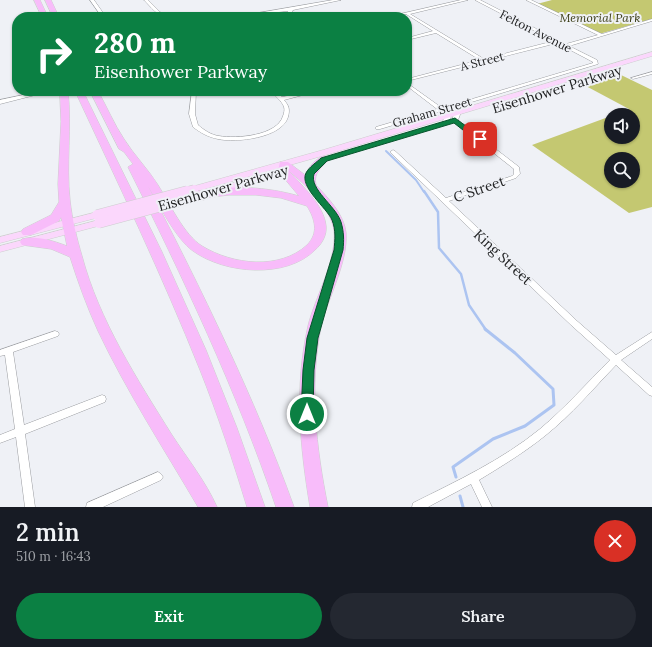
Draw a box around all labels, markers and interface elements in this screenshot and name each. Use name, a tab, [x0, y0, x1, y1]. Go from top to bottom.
street label: Felton Avenue	[497, 6, 575, 56]
park label: Memorial Park	[560, 10, 640, 25]
text: 280 m	[94, 25, 176, 61]
icon: right	[28, 28, 80, 80]
street label: A Street	[458, 48, 506, 74]
text: Eisenhower Parkway	[94, 60, 267, 83]
street label: Eisenhower Parkway	[490, 61, 625, 117]
street label: Graham Street	[391, 93, 474, 130]
map controls	[604, 108, 640, 188]
button: sound	[604, 108, 640, 144]
pin	[463, 122, 497, 156]
icon: arrive	[469, 128, 491, 150]
button: search	[604, 152, 640, 188]
street label: Eisenhower Parkway	[156, 161, 291, 215]
street label: C Street	[451, 172, 508, 206]
street label: King Street	[470, 225, 536, 289]
position arrow	[286, 393, 328, 435]
text: 2 min	[16, 517, 80, 548]
button: close	[594, 520, 636, 562]
text: 510 m · 16:43	[16, 548, 91, 565]
button: Exit	[16, 593, 322, 639]
button: Share	[330, 593, 636, 639]

